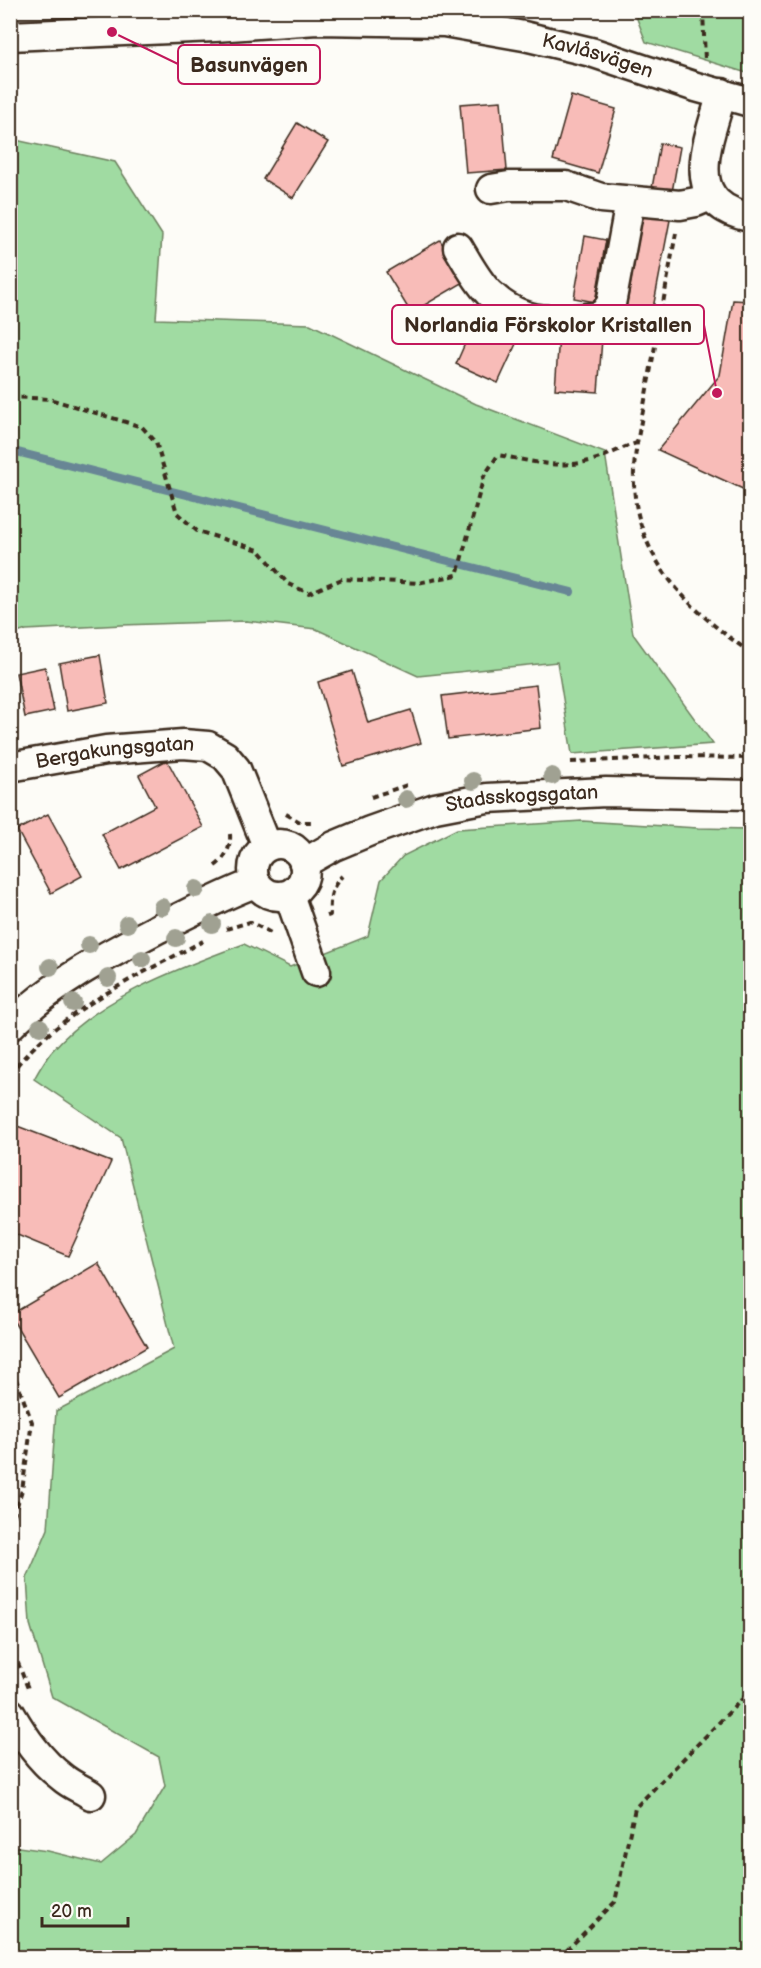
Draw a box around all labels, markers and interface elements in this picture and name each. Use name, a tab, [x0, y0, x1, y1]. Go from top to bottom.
street label: Kavlåsvägen	[540, 29, 656, 84]
callout: Basunvägen	[178, 45, 320, 84]
text: Basunvägen	[190, 53, 308, 78]
callout: Norlandia Förskolor Kristallen	[392, 305, 704, 344]
text: Norlandia Förskolor Kristallen	[404, 313, 692, 338]
street label: Bergakungsgatan	[34, 732, 195, 774]
street label: Stadsskogsgatan	[443, 780, 599, 818]
scale bar	[42, 1890, 128, 1928]
text: 20 m	[51, 1901, 92, 1922]

